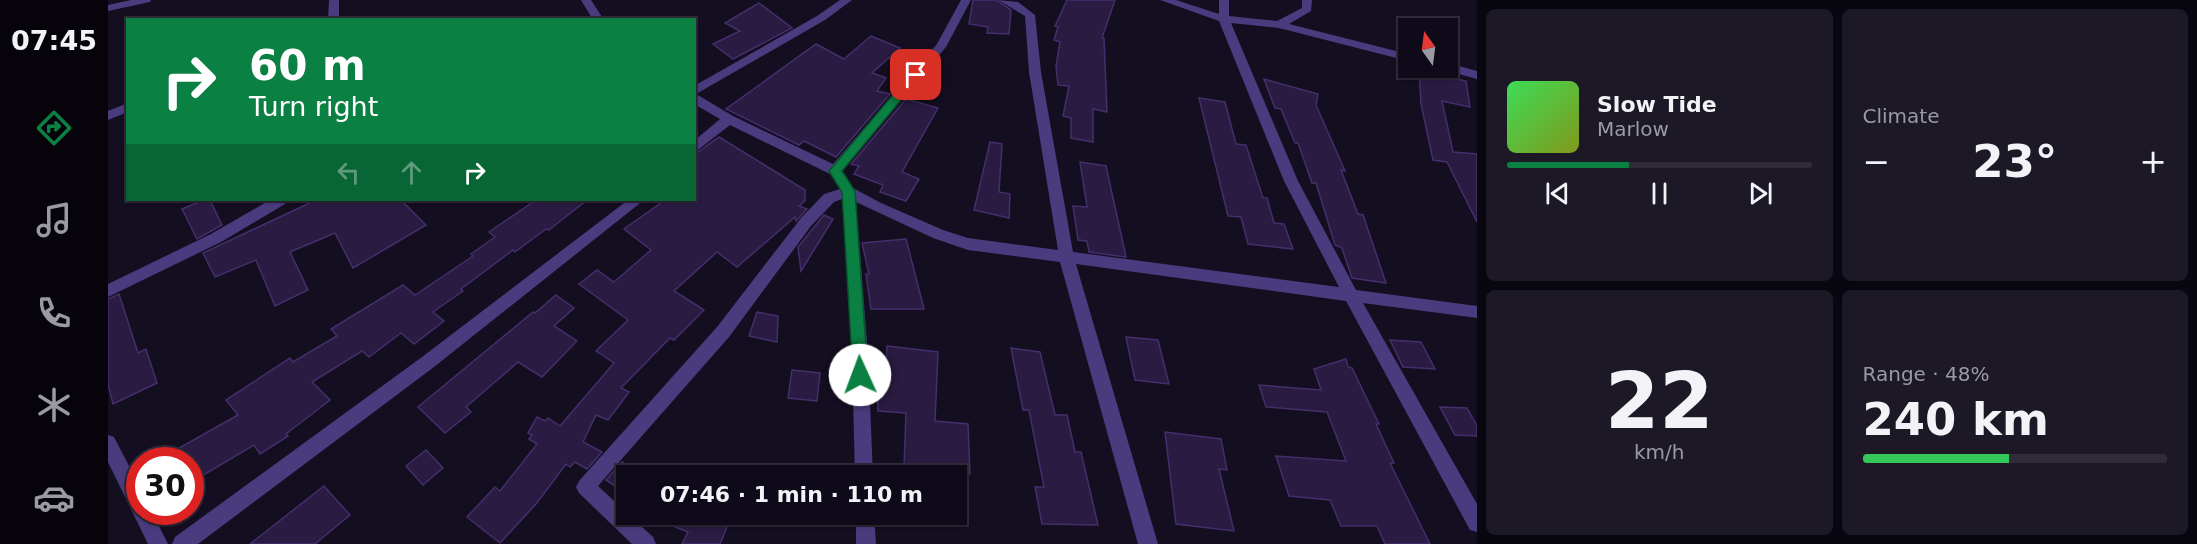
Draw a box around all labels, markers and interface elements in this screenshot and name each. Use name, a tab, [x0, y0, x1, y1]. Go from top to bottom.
north arrow	[1398, 18, 1458, 78]
map controls	[1398, 18, 1458, 78]
text: 07:45	[11, 25, 97, 56]
text: 60 m	[249, 41, 366, 90]
icon: right	[150, 42, 228, 120]
pin	[890, 49, 941, 100]
icon: arrive	[899, 58, 932, 91]
text: Turn right	[249, 91, 378, 122]
text: Slow Tide	[1597, 92, 1717, 117]
text: Climate	[1863, 104, 1939, 128]
icon: directions	[33, 107, 75, 149]
text: Marlow	[1597, 117, 1669, 141]
text: 23°	[1972, 135, 2057, 188]
text: −	[1863, 142, 1890, 181]
text: +	[2139, 142, 2167, 181]
icon: left	[332, 156, 365, 189]
icon: ahead	[395, 156, 428, 189]
icon: right	[458, 156, 491, 189]
icon: previous	[1541, 177, 1574, 210]
icon: pause	[1643, 177, 1676, 210]
icon: next	[1744, 177, 1777, 210]
icon: music	[33, 199, 75, 241]
icon: phone	[33, 292, 75, 334]
position arrow	[828, 343, 892, 407]
text: 22	[1605, 356, 1714, 446]
text: Range · 48%	[1863, 362, 1989, 386]
icon: climate	[33, 384, 75, 426]
text: 240 km	[1863, 393, 2049, 446]
text: km/h	[1634, 440, 1684, 464]
speed limit sign: 30	[126, 447, 204, 525]
icon: car	[33, 477, 75, 519]
text: 07:46 · 1 min · 110 m	[660, 482, 923, 507]

